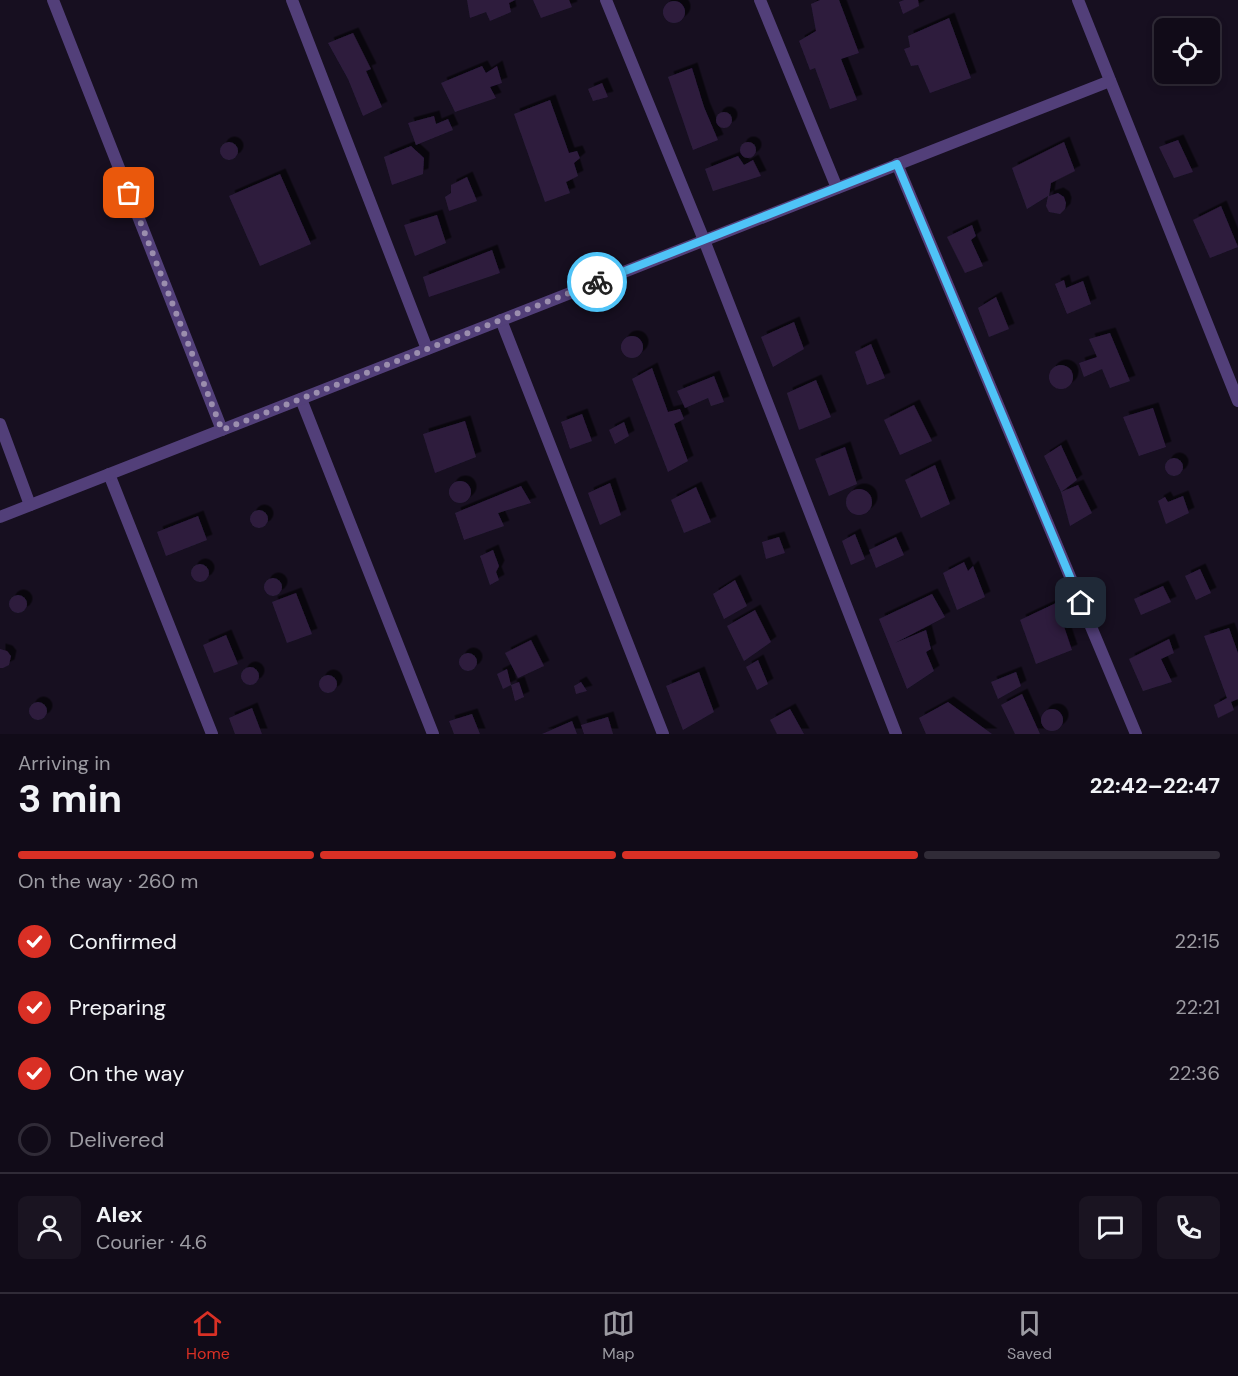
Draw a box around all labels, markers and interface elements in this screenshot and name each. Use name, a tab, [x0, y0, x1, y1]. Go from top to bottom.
map controls	[1154, 18, 1220, 84]
button: locate	[1154, 18, 1220, 84]
pin	[103, 167, 154, 218]
icon: bag	[112, 176, 145, 209]
courier	[567, 252, 627, 312]
icon: bike	[581, 266, 614, 299]
pin	[1055, 577, 1106, 628]
icon: home	[1064, 586, 1097, 619]
text: Arriving in	[18, 750, 110, 776]
text: 22:42–22:47	[1090, 771, 1220, 800]
text: 3 min	[18, 773, 122, 824]
text: On the way · 260 m	[18, 868, 198, 894]
icon: check	[18, 925, 51, 958]
text: Confirmed	[69, 927, 177, 956]
text: 22:15	[1174, 928, 1220, 954]
icon: check	[18, 991, 51, 1024]
text: Preparing	[69, 993, 166, 1022]
text: 22:21	[1175, 994, 1220, 1020]
icon: check	[18, 1057, 51, 1090]
text: On the way	[69, 1059, 184, 1088]
text: 22:36	[1169, 1060, 1220, 1086]
text: Delivered	[69, 1125, 164, 1154]
button: person	[18, 1196, 81, 1259]
button: chat	[1079, 1196, 1142, 1259]
button: phone	[1157, 1196, 1220, 1259]
text: Alex	[96, 1200, 143, 1229]
text: Courier · 4.6	[96, 1229, 207, 1255]
tab: Home	[186, 1307, 230, 1364]
tab: Map	[602, 1307, 635, 1364]
tab: Saved	[1007, 1307, 1052, 1364]

